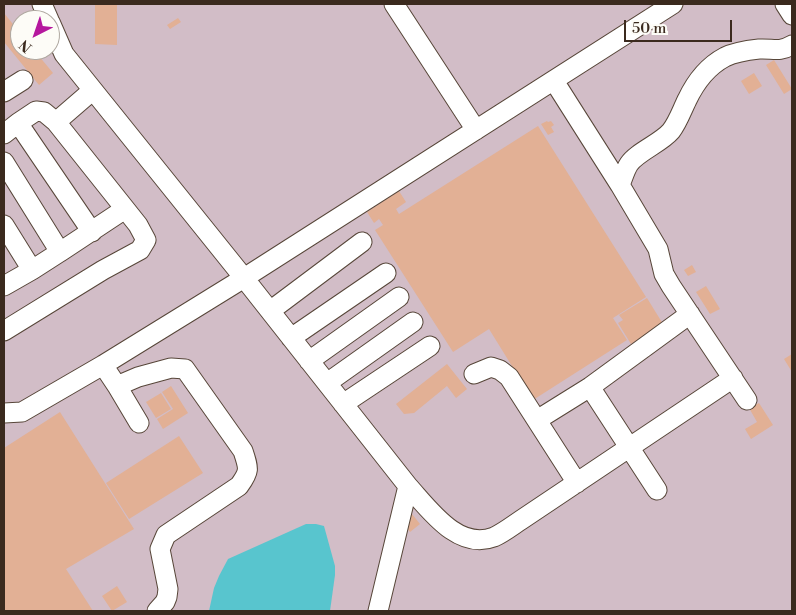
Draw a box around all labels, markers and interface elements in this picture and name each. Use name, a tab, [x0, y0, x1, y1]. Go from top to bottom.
north arrow	[10, 10, 60, 60]
scale bar	[626, 10, 734, 42]
text: 50 m	[632, 19, 666, 38]
text: N	[16, 35, 36, 56]

